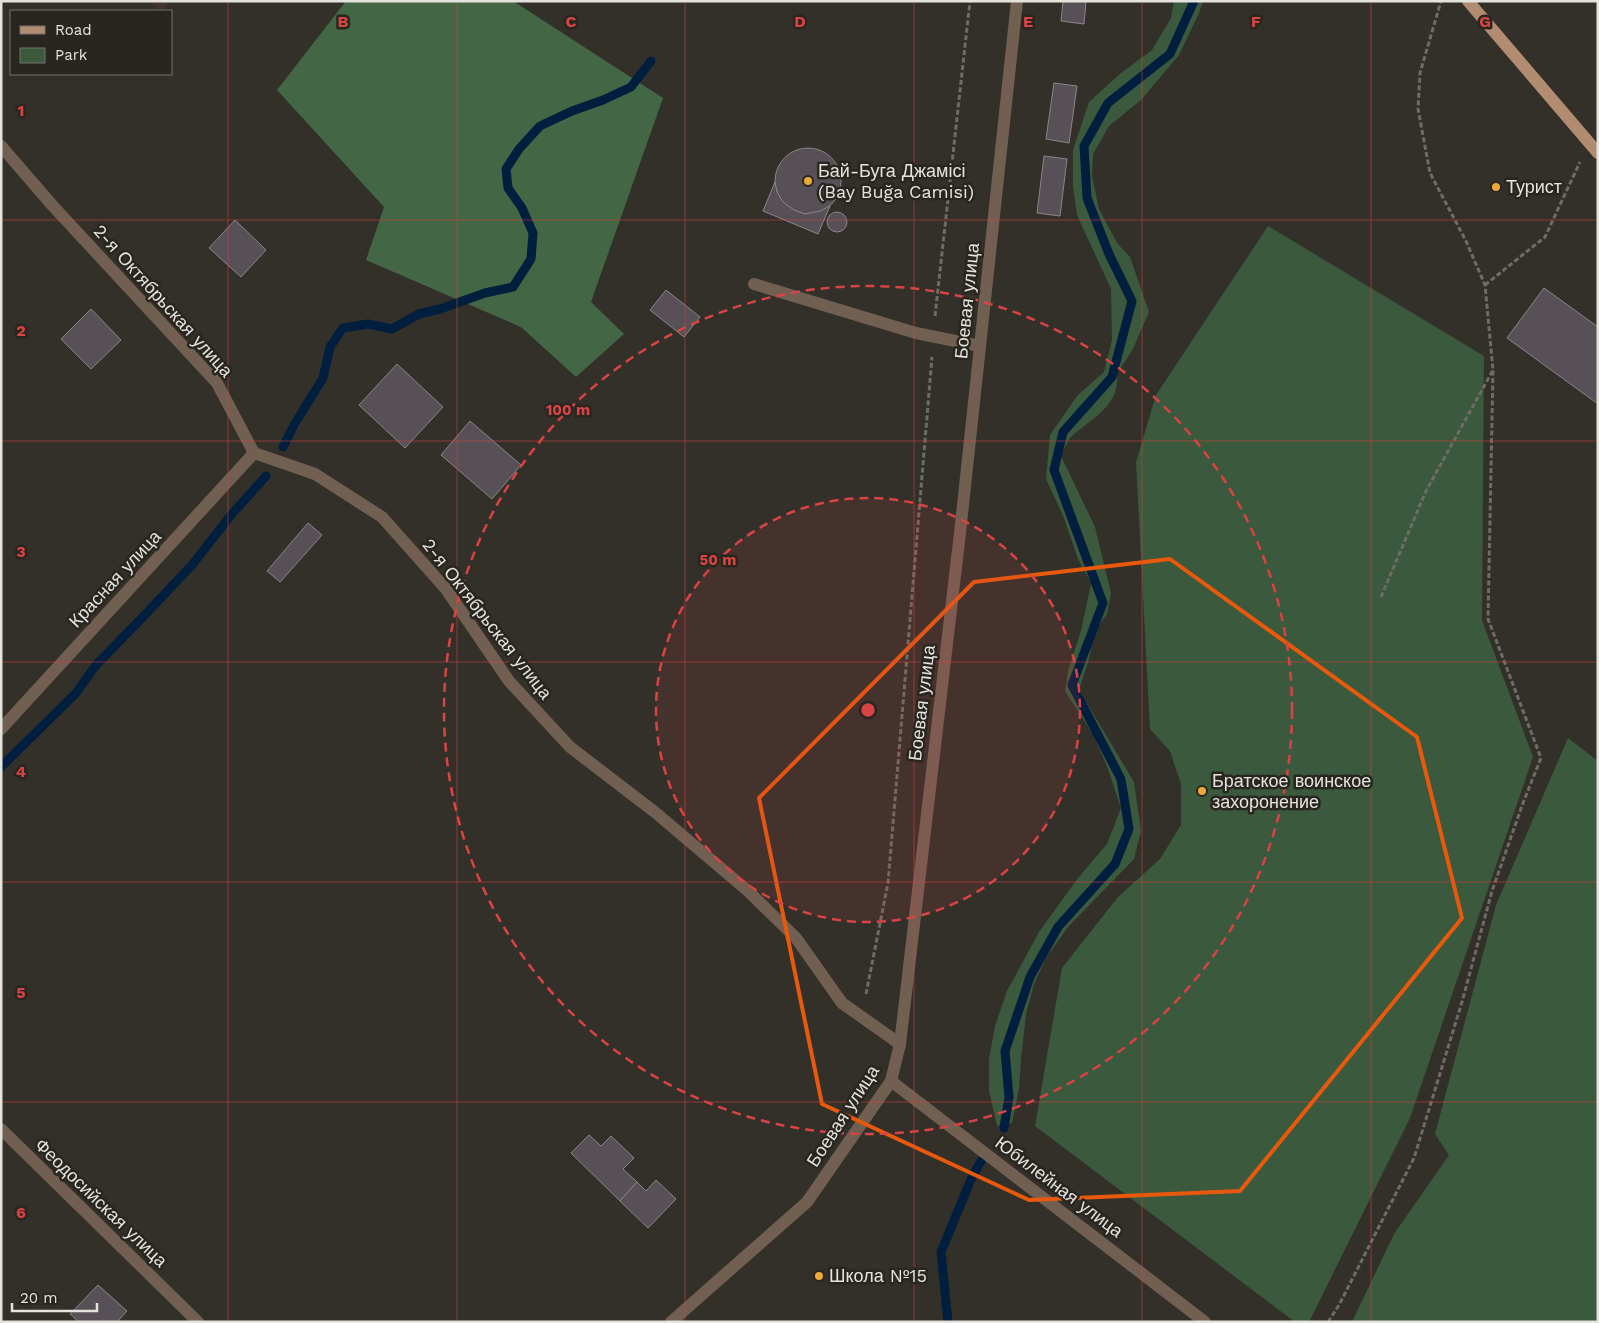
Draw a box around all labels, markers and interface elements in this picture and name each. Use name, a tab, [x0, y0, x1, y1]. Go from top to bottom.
legend	[10, 10, 172, 75]
text: B	[338, 12, 349, 31]
text: C	[566, 12, 577, 31]
text: D	[794, 12, 806, 31]
text: E	[1023, 12, 1033, 31]
text: F	[1251, 12, 1261, 31]
text: G	[1479, 12, 1491, 31]
text: Road	[55, 21, 92, 39]
text: Park	[55, 46, 88, 64]
text: 1	[18, 101, 24, 120]
place label: Бай-Буга Джамісі (Bay Buğa Camisi)	[818, 160, 974, 202]
marker: Бай-Буга Джамісі (Bay Buğa Camisi)	[802, 175, 814, 187]
place label: Турист	[1506, 176, 1562, 197]
marker: Турист	[1490, 181, 1502, 193]
street label: 2-я Октябрьская улица	[89, 220, 238, 382]
street label: Боевая улица	[950, 241, 983, 360]
text: 2	[16, 321, 26, 340]
text: 100 m	[546, 401, 590, 419]
street label: Красная улица	[64, 525, 166, 631]
street label: 2-я Октябрьская улица	[418, 534, 557, 704]
text: 3	[16, 542, 26, 561]
text: 50 m	[700, 551, 736, 569]
street label: Боевая улица	[904, 643, 939, 762]
centre of rings	[859, 701, 877, 719]
text: 4	[16, 762, 26, 781]
place label: Братское воинское захоронение	[1212, 770, 1371, 812]
marker: Братское воинское захоронение	[1196, 785, 1208, 797]
text: 5	[16, 983, 26, 1002]
street label: Боевая улица	[802, 1060, 884, 1170]
street label: Юбилейная улица	[991, 1132, 1128, 1242]
street label: Феодосийская улица	[31, 1134, 173, 1272]
text: 6	[16, 1203, 26, 1222]
place label: Школа №15	[829, 1265, 927, 1286]
marker: Школа №15	[813, 1270, 825, 1282]
scale bar	[12, 1280, 98, 1312]
text: 20 m	[20, 1289, 58, 1307]

